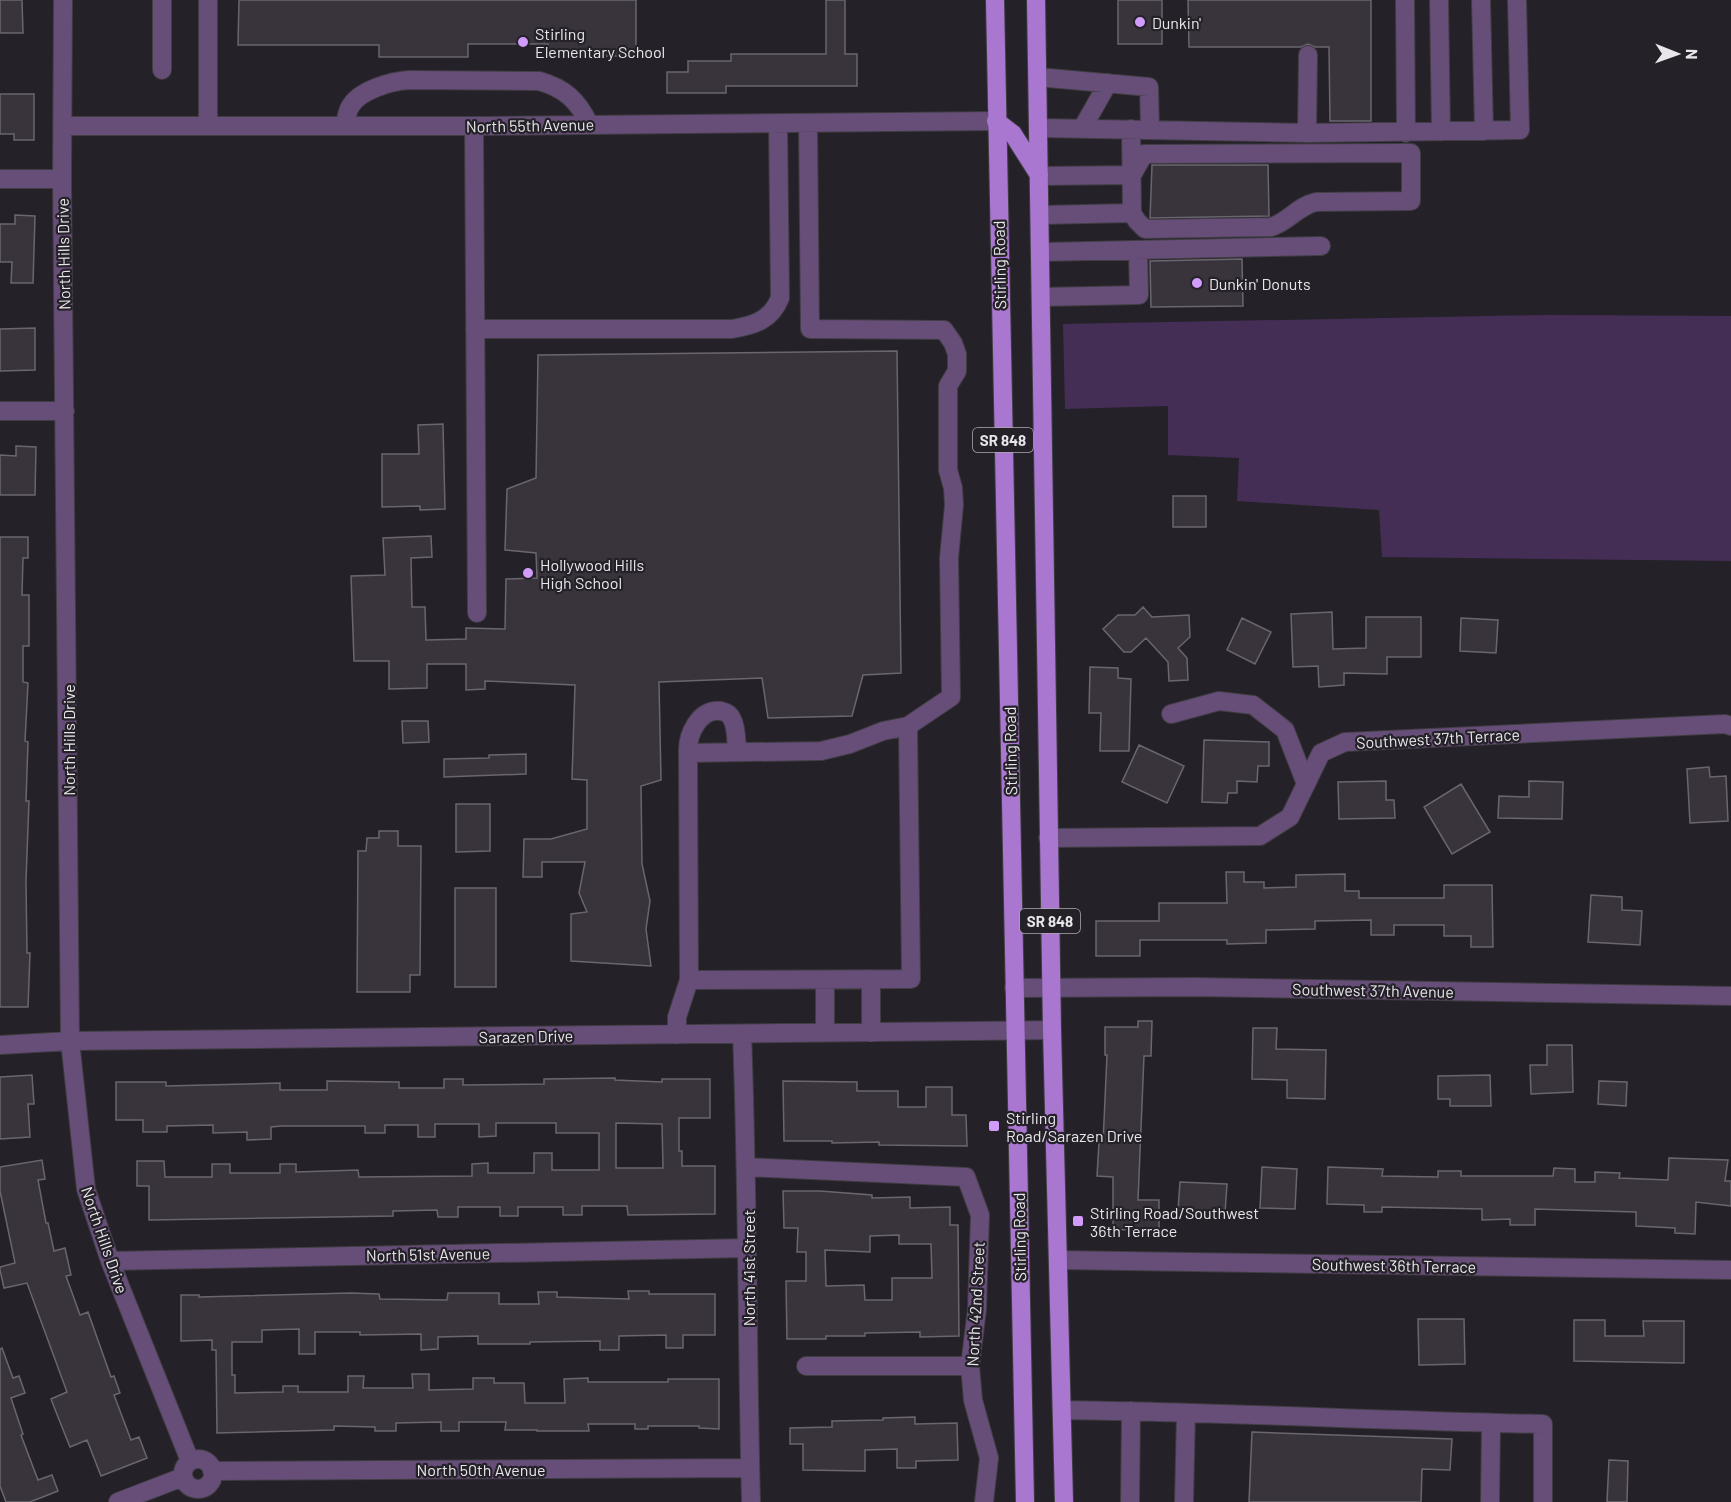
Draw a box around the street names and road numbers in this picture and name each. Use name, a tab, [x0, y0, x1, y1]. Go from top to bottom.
street label: North 55th Avenue	[466, 114, 594, 136]
street label: North Hills Drive	[53, 198, 73, 310]
street label: Stirling Road	[989, 221, 1009, 309]
road number: SR 848	[973, 428, 1033, 452]
street label: North Hills Drive	[59, 684, 78, 796]
street label: Stirling Road	[1000, 707, 1020, 795]
street label: Southwest 37th Terrace	[1356, 724, 1520, 752]
road number: SR 848	[1020, 909, 1080, 933]
street label: Southwest 37th Avenue	[1292, 979, 1454, 1001]
street label: Sarazen Drive	[479, 1026, 573, 1046]
street label: North Hills Drive	[78, 1184, 132, 1296]
street label: Stirling Road	[1009, 1193, 1029, 1281]
street label: North 41st Street	[739, 1210, 758, 1326]
street label: North 42nd Street	[962, 1241, 988, 1367]
street label: North 51st Avenue	[366, 1243, 490, 1265]
street label: Southwest 36th Terrace	[1312, 1254, 1476, 1276]
street label: North 50th Avenue	[417, 1460, 546, 1479]

